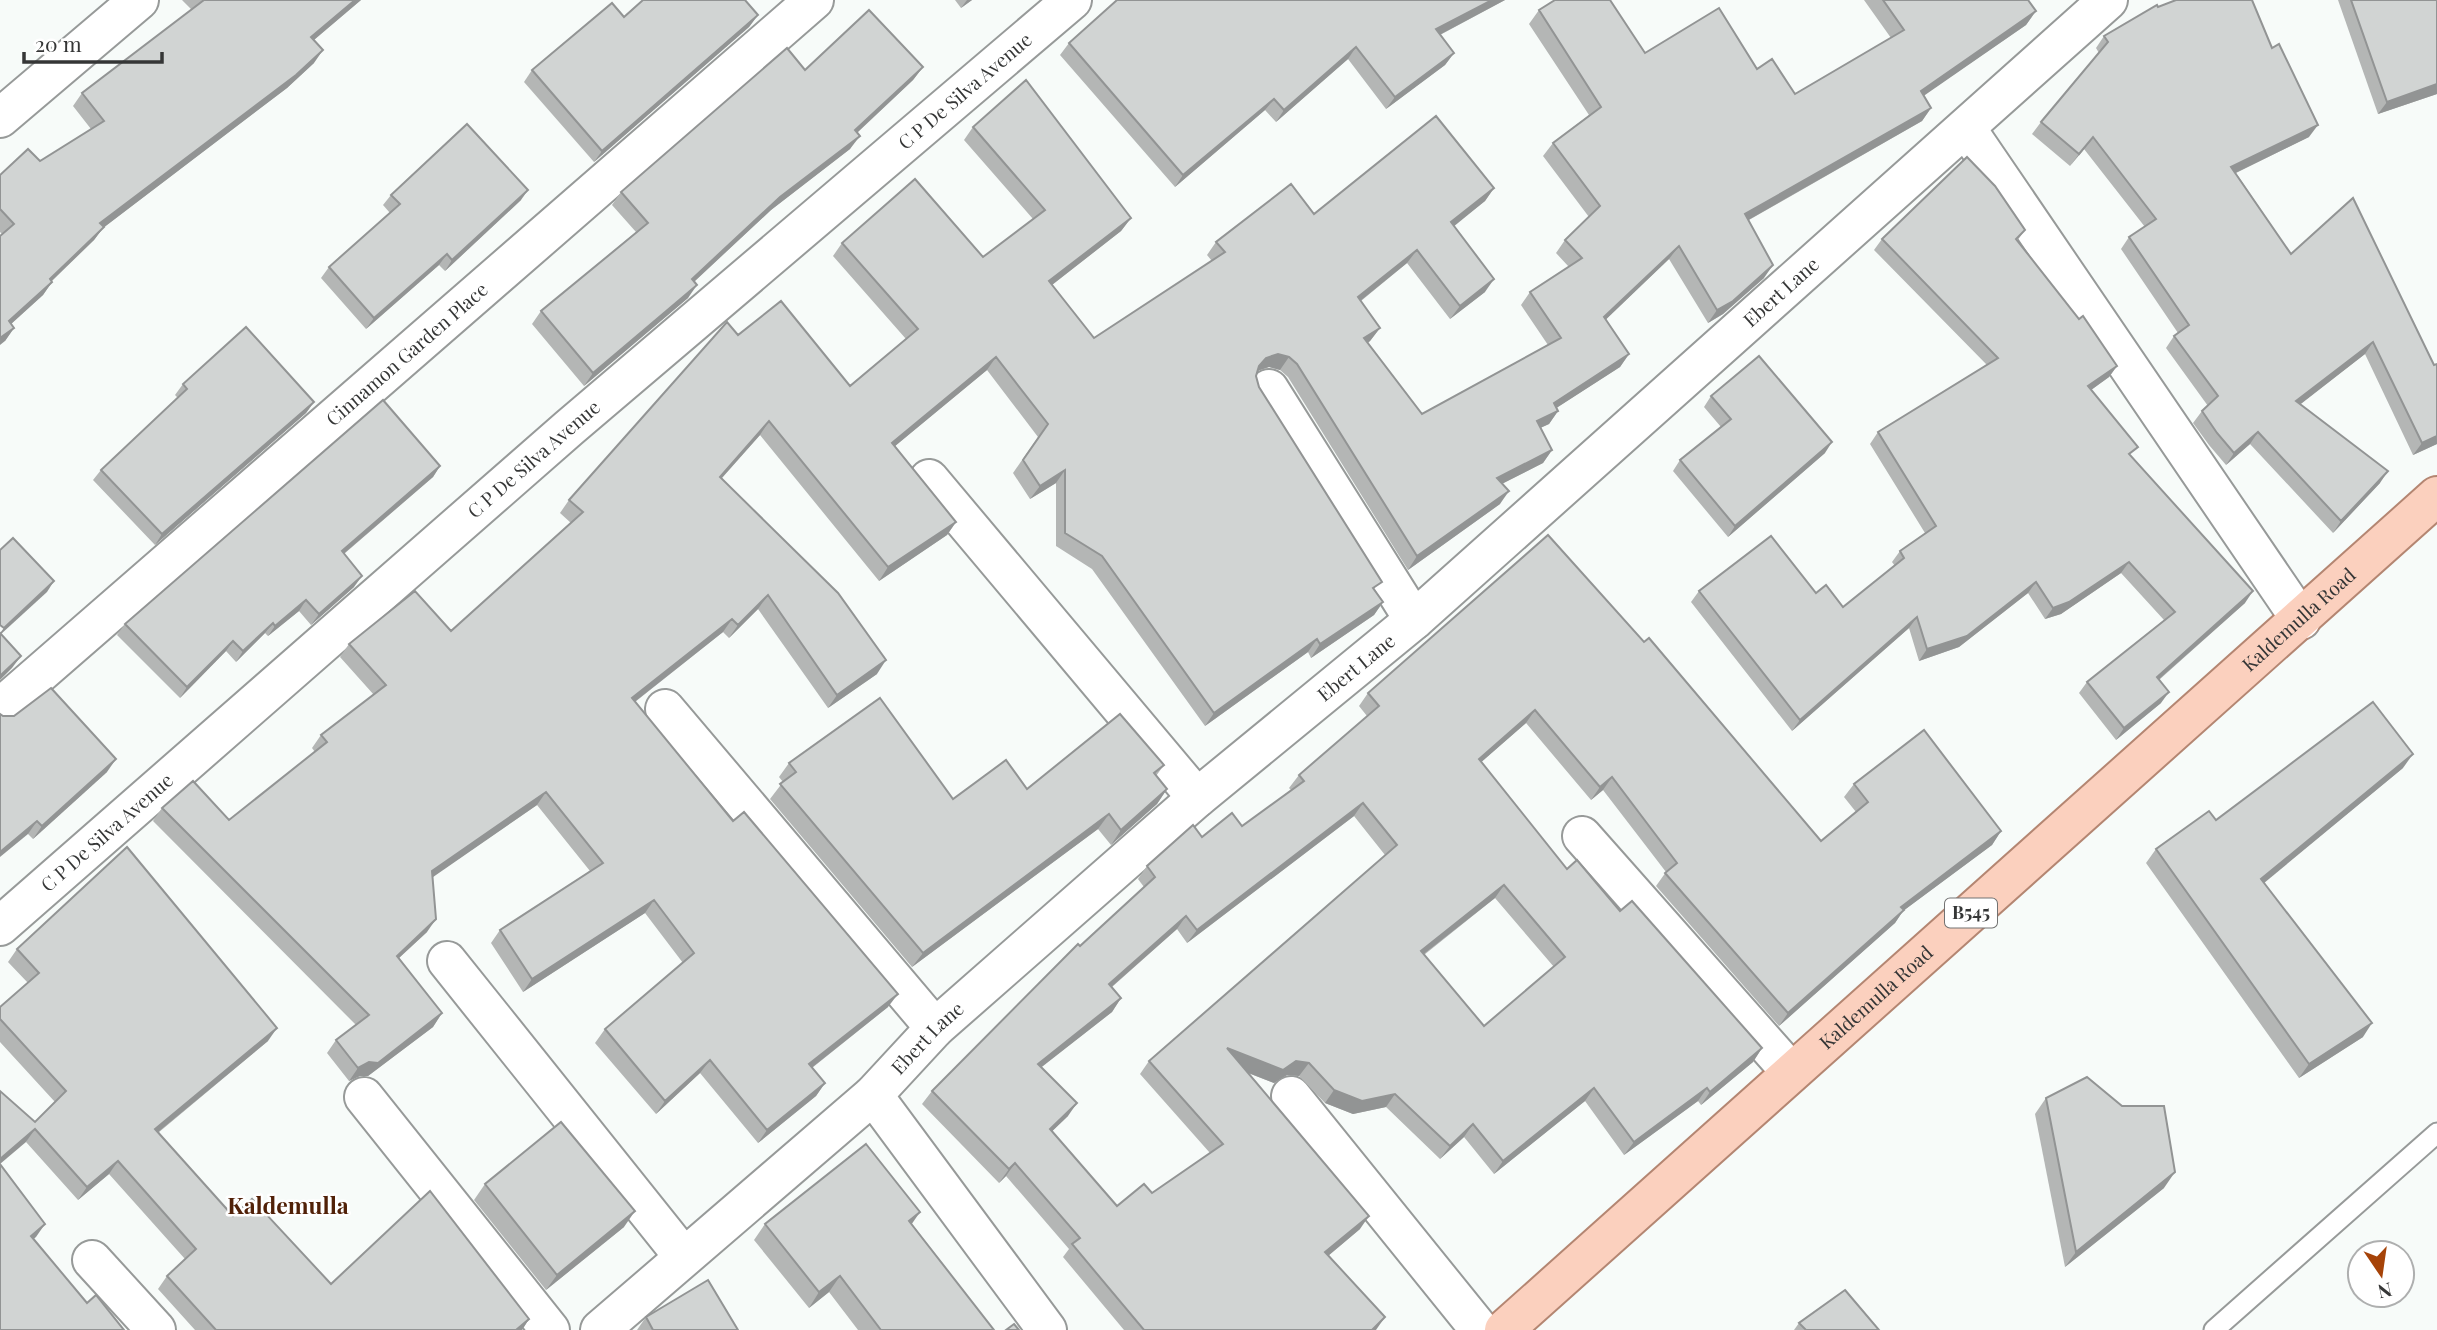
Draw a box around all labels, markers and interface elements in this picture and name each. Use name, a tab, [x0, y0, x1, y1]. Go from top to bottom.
scale bar	[24, 21, 163, 65]
street label: C P De Silva Avenue	[892, 26, 1037, 155]
text: 20 m	[35, 29, 82, 57]
street label: Ebert Lane	[1737, 251, 1824, 332]
street label: Cinnamon Garden Place	[320, 276, 492, 431]
street label: C P De Silva Avenue	[461, 394, 605, 523]
street label: Kaldemulla Road	[2236, 561, 2360, 676]
street label: Ebert Lane	[1311, 627, 1400, 706]
street label: C P De Silva Avenue	[34, 767, 178, 897]
road number: B545	[1945, 898, 1997, 928]
street label: Kaldemulla Road	[1813, 939, 1938, 1054]
street label: Ebert Lane	[885, 995, 969, 1080]
district label: Kaldemulla	[227, 1189, 349, 1220]
north arrow	[2346, 1239, 2416, 1309]
text: N	[2375, 1277, 2395, 1306]

